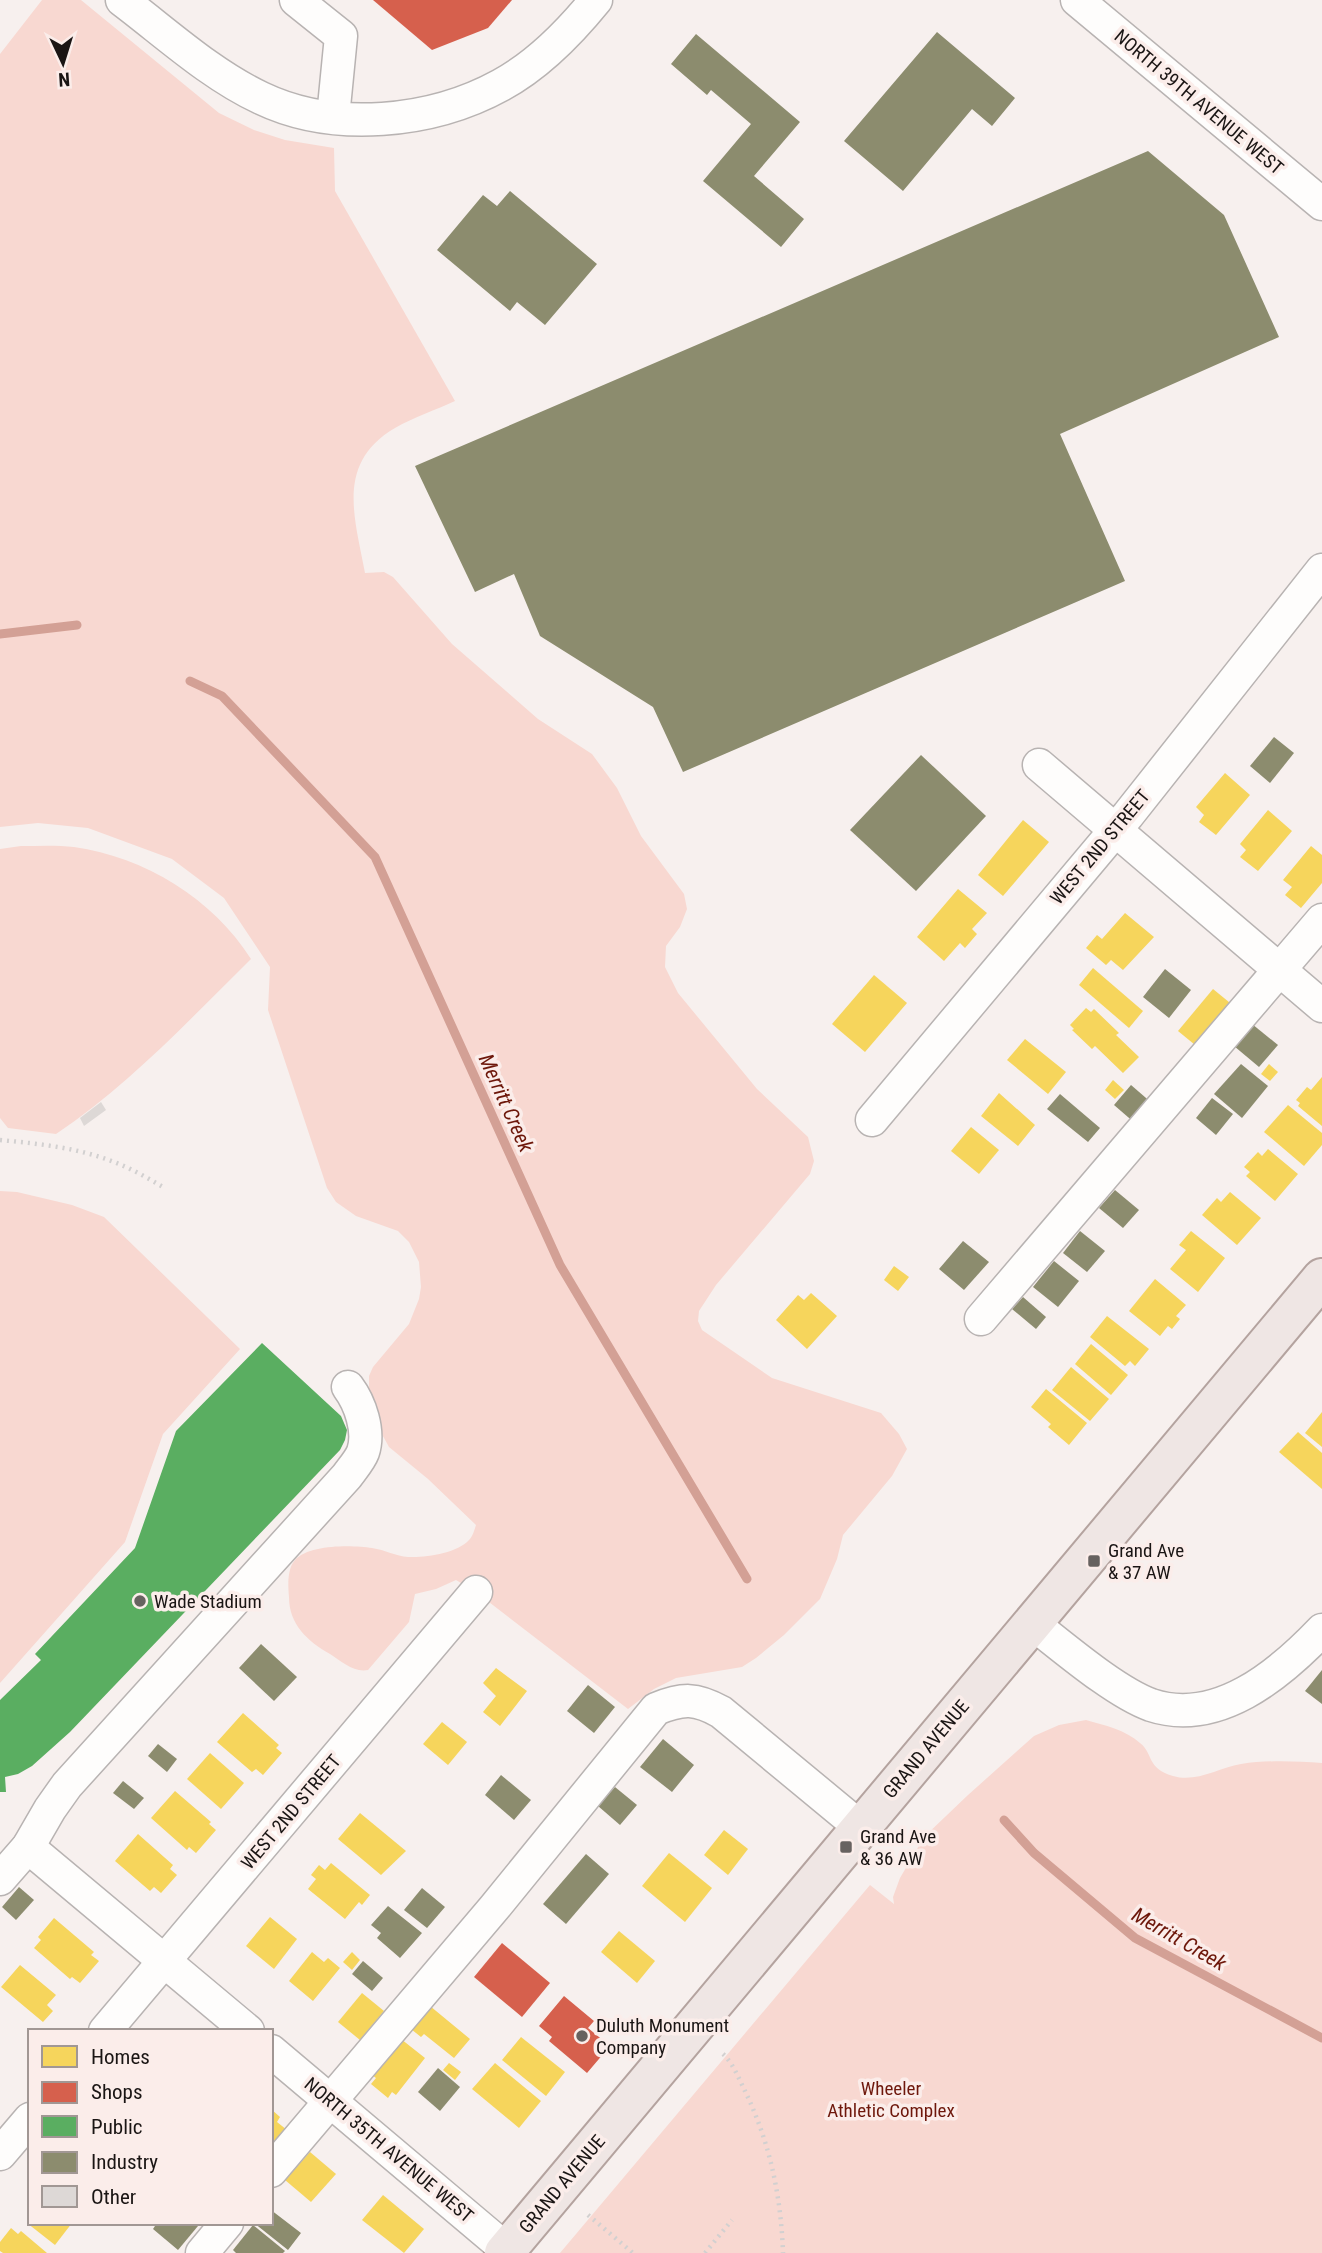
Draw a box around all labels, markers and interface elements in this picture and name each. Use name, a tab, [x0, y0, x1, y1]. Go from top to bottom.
street label: NORTH 39TH AVENUE WEST	[1110, 25, 1288, 179]
north arrow	[28, 28, 98, 98]
text: N	[58, 68, 71, 91]
street label: WEST 2ND STREET	[1045, 785, 1155, 909]
water label: Merritt Creek	[474, 1050, 539, 1156]
place label: Grand Ave & 37 AW	[1108, 1539, 1184, 1584]
marker: Grand Ave & 37 AW	[1086, 1553, 1102, 1569]
place label: Wade Stadium	[154, 1590, 262, 1613]
marker: Wade Stadium	[132, 1593, 148, 1609]
street label: GRAND AVENUE	[878, 1695, 974, 1803]
street label: WEST 2ND STREET	[236, 1750, 346, 1874]
place label: Grand Ave & 36 AW	[860, 1825, 936, 1870]
marker: Grand Ave & 36 AW	[838, 1839, 854, 1855]
water label: Merritt Creek	[1128, 1902, 1231, 1976]
place label: Duluth Monument Company	[596, 2014, 729, 2059]
marker: Duluth Monument Company	[574, 2028, 590, 2044]
legend	[28, 2029, 273, 2225]
text: Homes	[91, 2045, 150, 2069]
street label: NORTH 35TH AVENUE WEST	[300, 2073, 478, 2227]
park label: Wheeler Athletic Complex	[827, 2077, 955, 2122]
text: Shops	[91, 2080, 143, 2104]
text: Public	[91, 2115, 143, 2139]
street label: GRAND AVENUE	[514, 2130, 610, 2238]
text: Industry	[91, 2150, 158, 2174]
text: Other	[91, 2185, 136, 2209]

